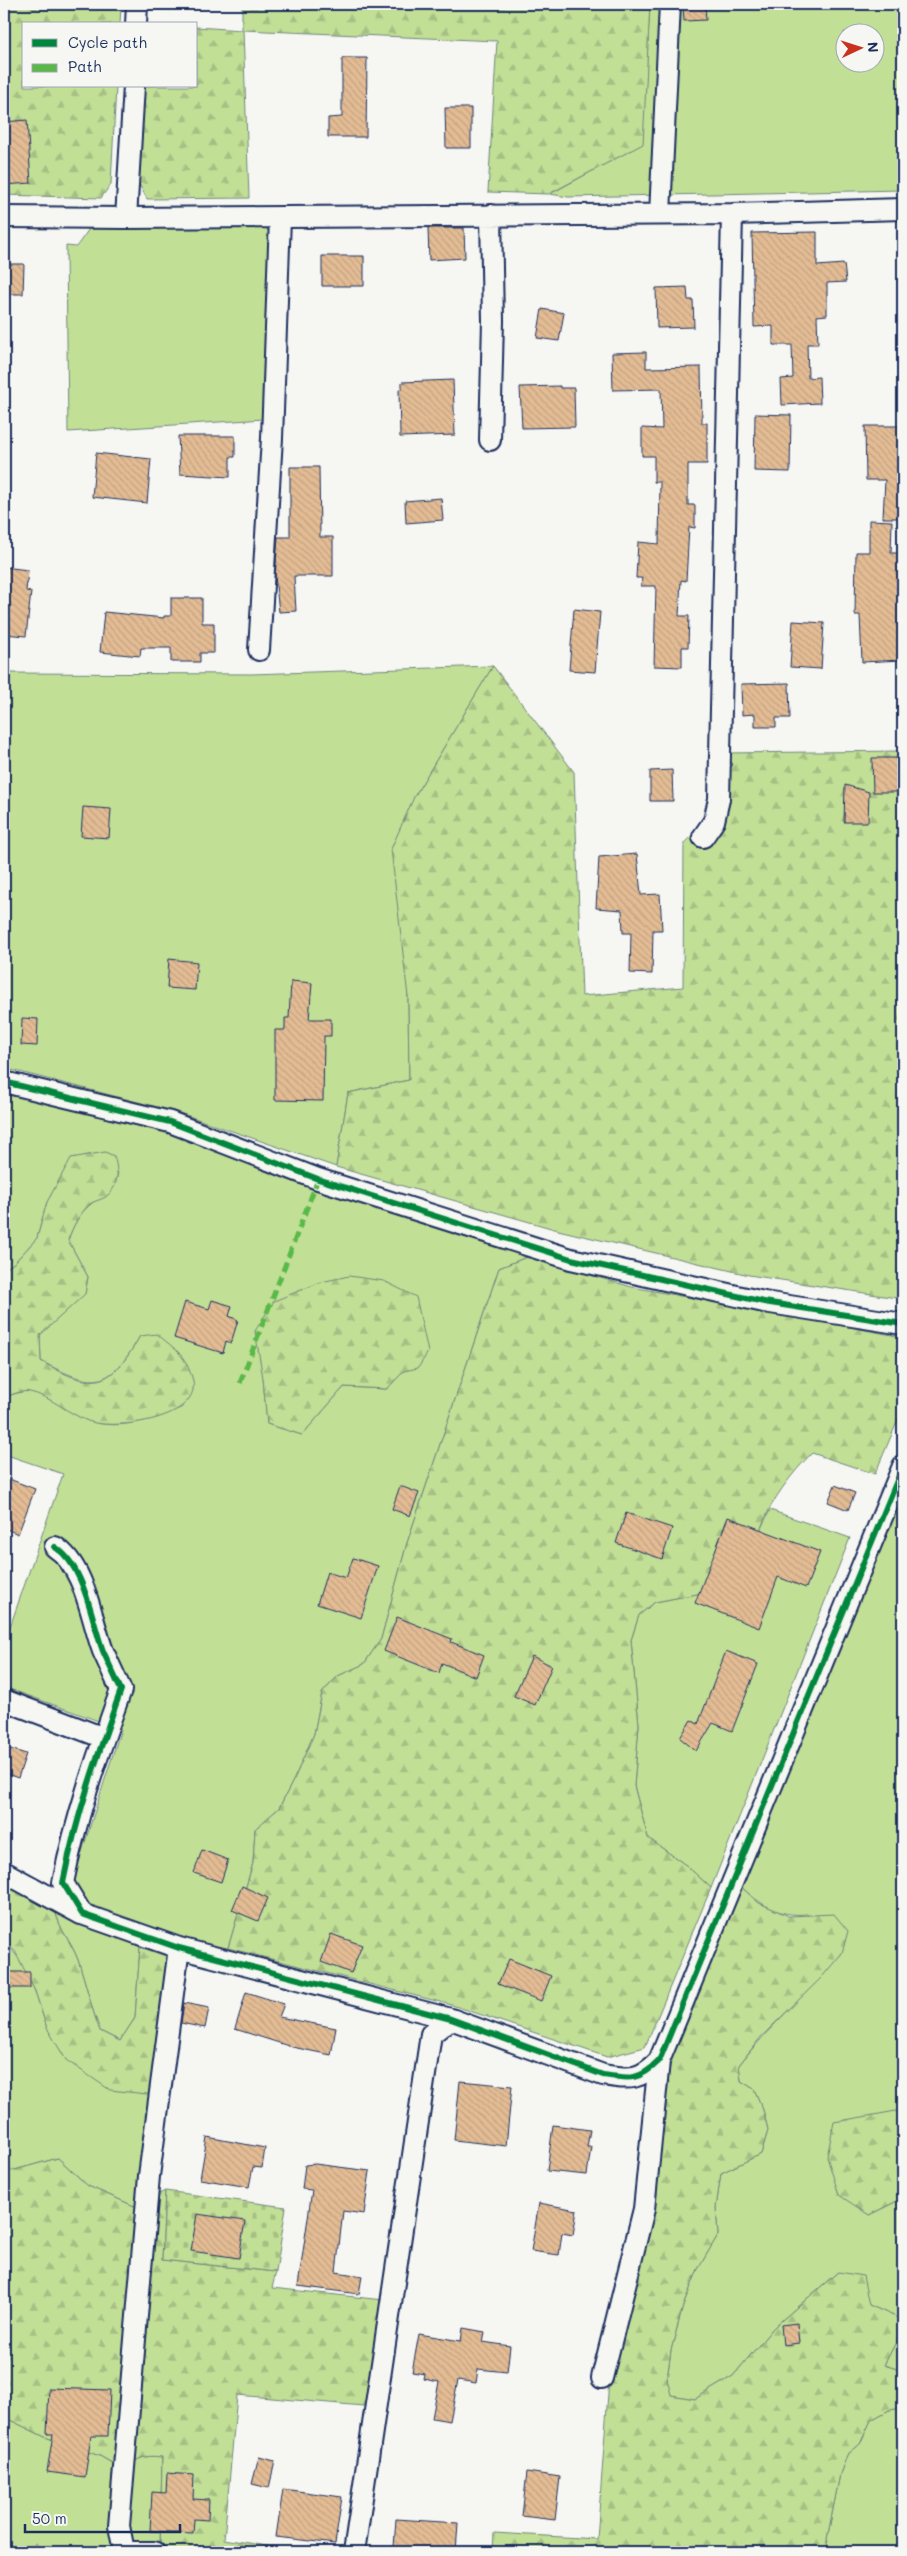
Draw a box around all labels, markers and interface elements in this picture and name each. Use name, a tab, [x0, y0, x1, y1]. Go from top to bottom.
legend	[22, 22, 198, 88]
north arrow	[834, 22, 884, 72]
text: Cycle path	[68, 32, 147, 52]
text: N	[864, 41, 883, 53]
text: Path	[68, 56, 102, 76]
scale bar	[25, 2501, 180, 2533]
text: 50 m	[32, 2508, 67, 2528]

